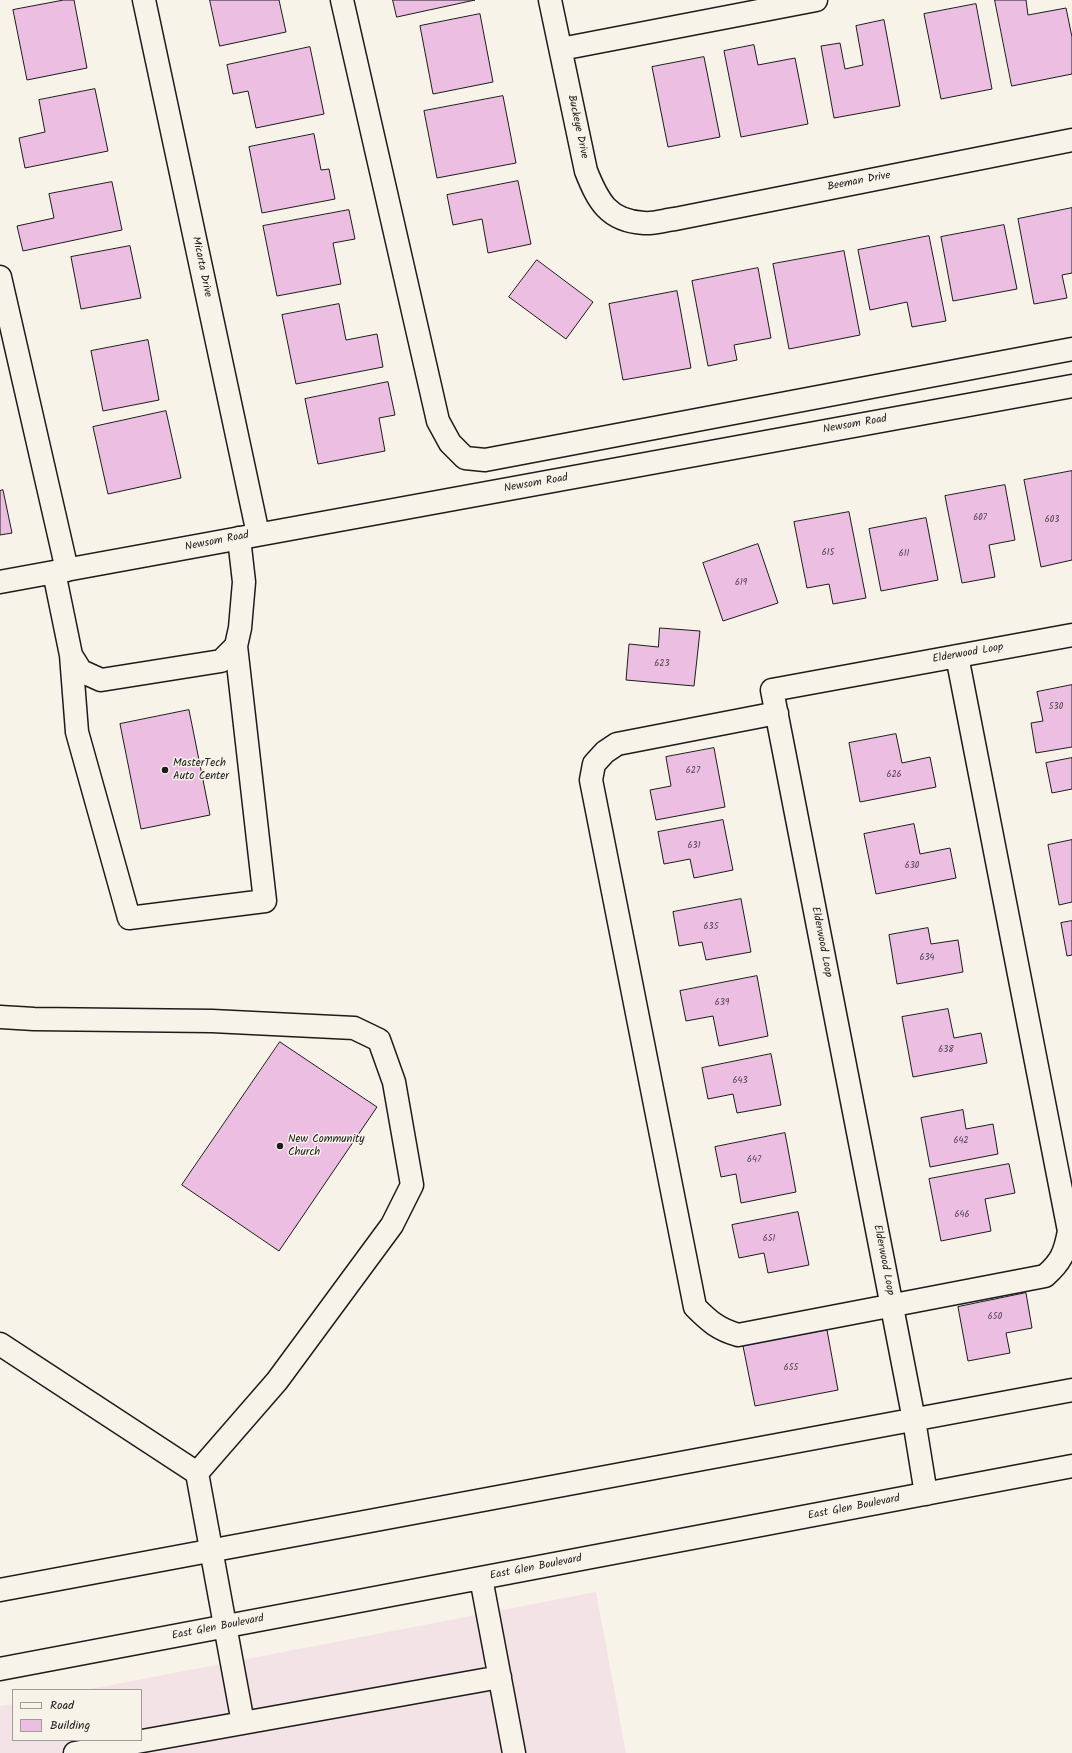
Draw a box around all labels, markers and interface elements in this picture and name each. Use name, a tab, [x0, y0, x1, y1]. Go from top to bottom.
street label: Buckeye Drive	[564, 94, 590, 160]
street label: Beeman Drive	[826, 169, 892, 195]
street label: Micarta Drive	[188, 235, 214, 299]
street label: Newsom Road	[822, 413, 888, 437]
street label: Newsom Road	[503, 472, 569, 496]
house number: 607	[973, 513, 987, 523]
house number: 603	[1045, 515, 1059, 525]
street label: Newsom Road	[184, 529, 250, 555]
house number: 615	[822, 548, 834, 558]
house number: 611	[899, 549, 909, 559]
house number: 619	[735, 578, 747, 588]
street label: Elderwood Loop	[932, 641, 1004, 667]
house number: 623	[654, 659, 670, 669]
house number: 530	[1049, 702, 1063, 712]
place label: MasterTech Auto Center	[173, 757, 229, 783]
marker: MasterTech Auto Center	[160, 765, 170, 775]
house number: 627	[686, 766, 700, 776]
house number: 626	[886, 770, 902, 780]
house number: 631	[688, 841, 700, 851]
house number: 630	[905, 861, 919, 871]
street label: Elderwood Loop	[808, 906, 834, 978]
house number: 635	[704, 922, 718, 932]
house number: 634	[919, 953, 935, 963]
house number: 639	[715, 998, 729, 1008]
house number: 638	[938, 1045, 954, 1055]
house number: 643	[732, 1076, 748, 1086]
place label: New Community Church	[288, 1133, 364, 1159]
house number: 642	[953, 1136, 969, 1146]
marker: New Community Church	[275, 1141, 285, 1151]
house number: 647	[747, 1155, 761, 1165]
house number: 646	[955, 1210, 969, 1220]
street label: Elderwood Loop	[870, 1224, 896, 1296]
house number: 651	[763, 1234, 775, 1244]
house number: 650	[988, 1312, 1002, 1322]
house number: 655	[784, 1363, 798, 1373]
street label: East Glen Boulevard	[807, 1493, 901, 1523]
street label: East Glen Boulevard	[489, 1553, 583, 1583]
street label: East Glen Boulevard	[171, 1613, 265, 1643]
legend	[12, 1689, 142, 1741]
text: Road	[50, 1696, 74, 1715]
text: Building	[50, 1716, 90, 1735]

